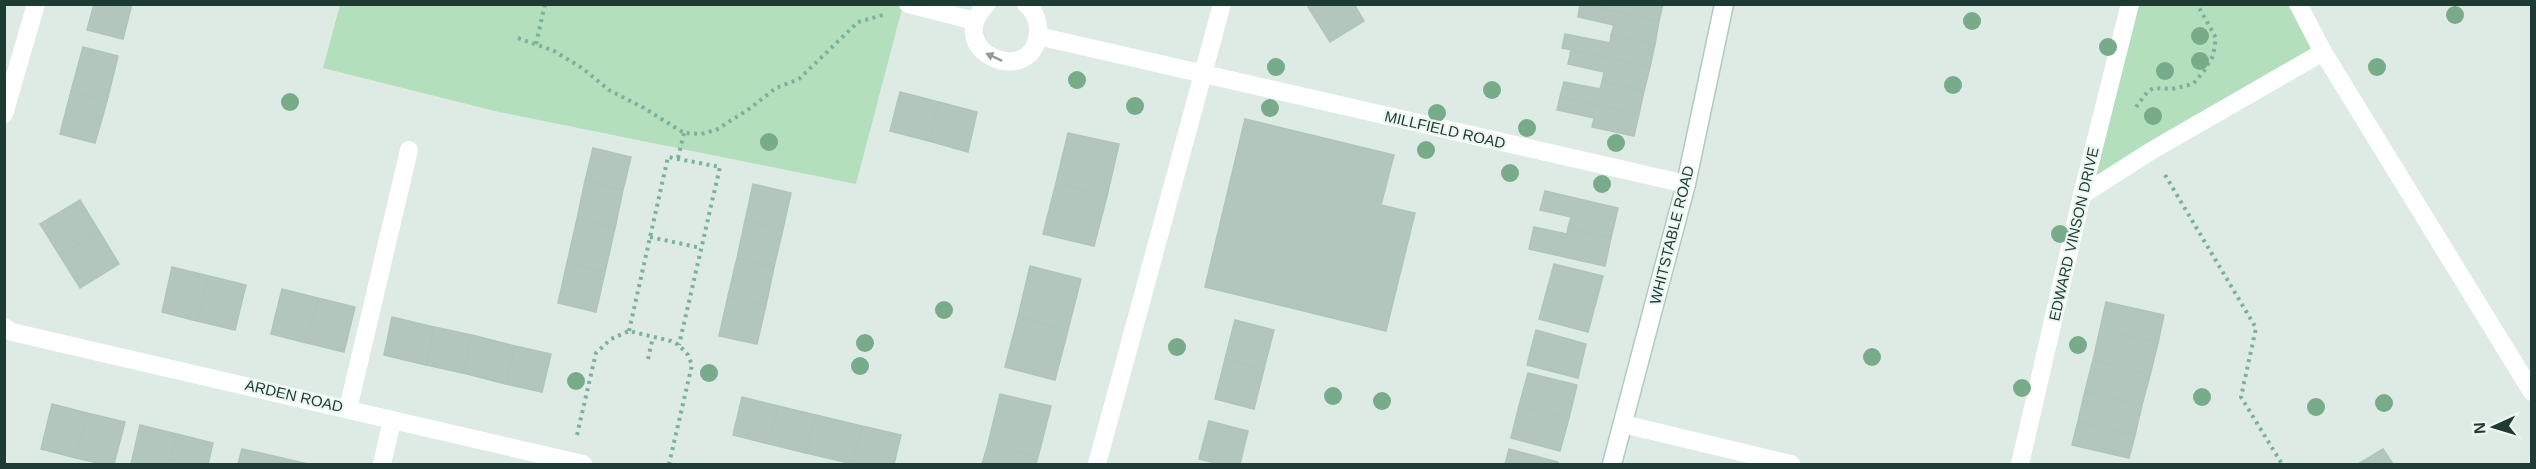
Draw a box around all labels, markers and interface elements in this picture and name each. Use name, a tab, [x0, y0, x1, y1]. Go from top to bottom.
one-way arrow	[985, 53, 1002, 62]
street label: MILLFIELD ROAD	[1383, 107, 1507, 152]
street label: EDWARD VINSON DRIVE	[2045, 145, 2102, 322]
street label: WHITSTABLE ROAD	[1646, 164, 1697, 306]
street label: ARDEN ROAD	[243, 376, 345, 415]
north arrow	[2464, 397, 2524, 457]
text: N	[2471, 422, 2488, 434]

